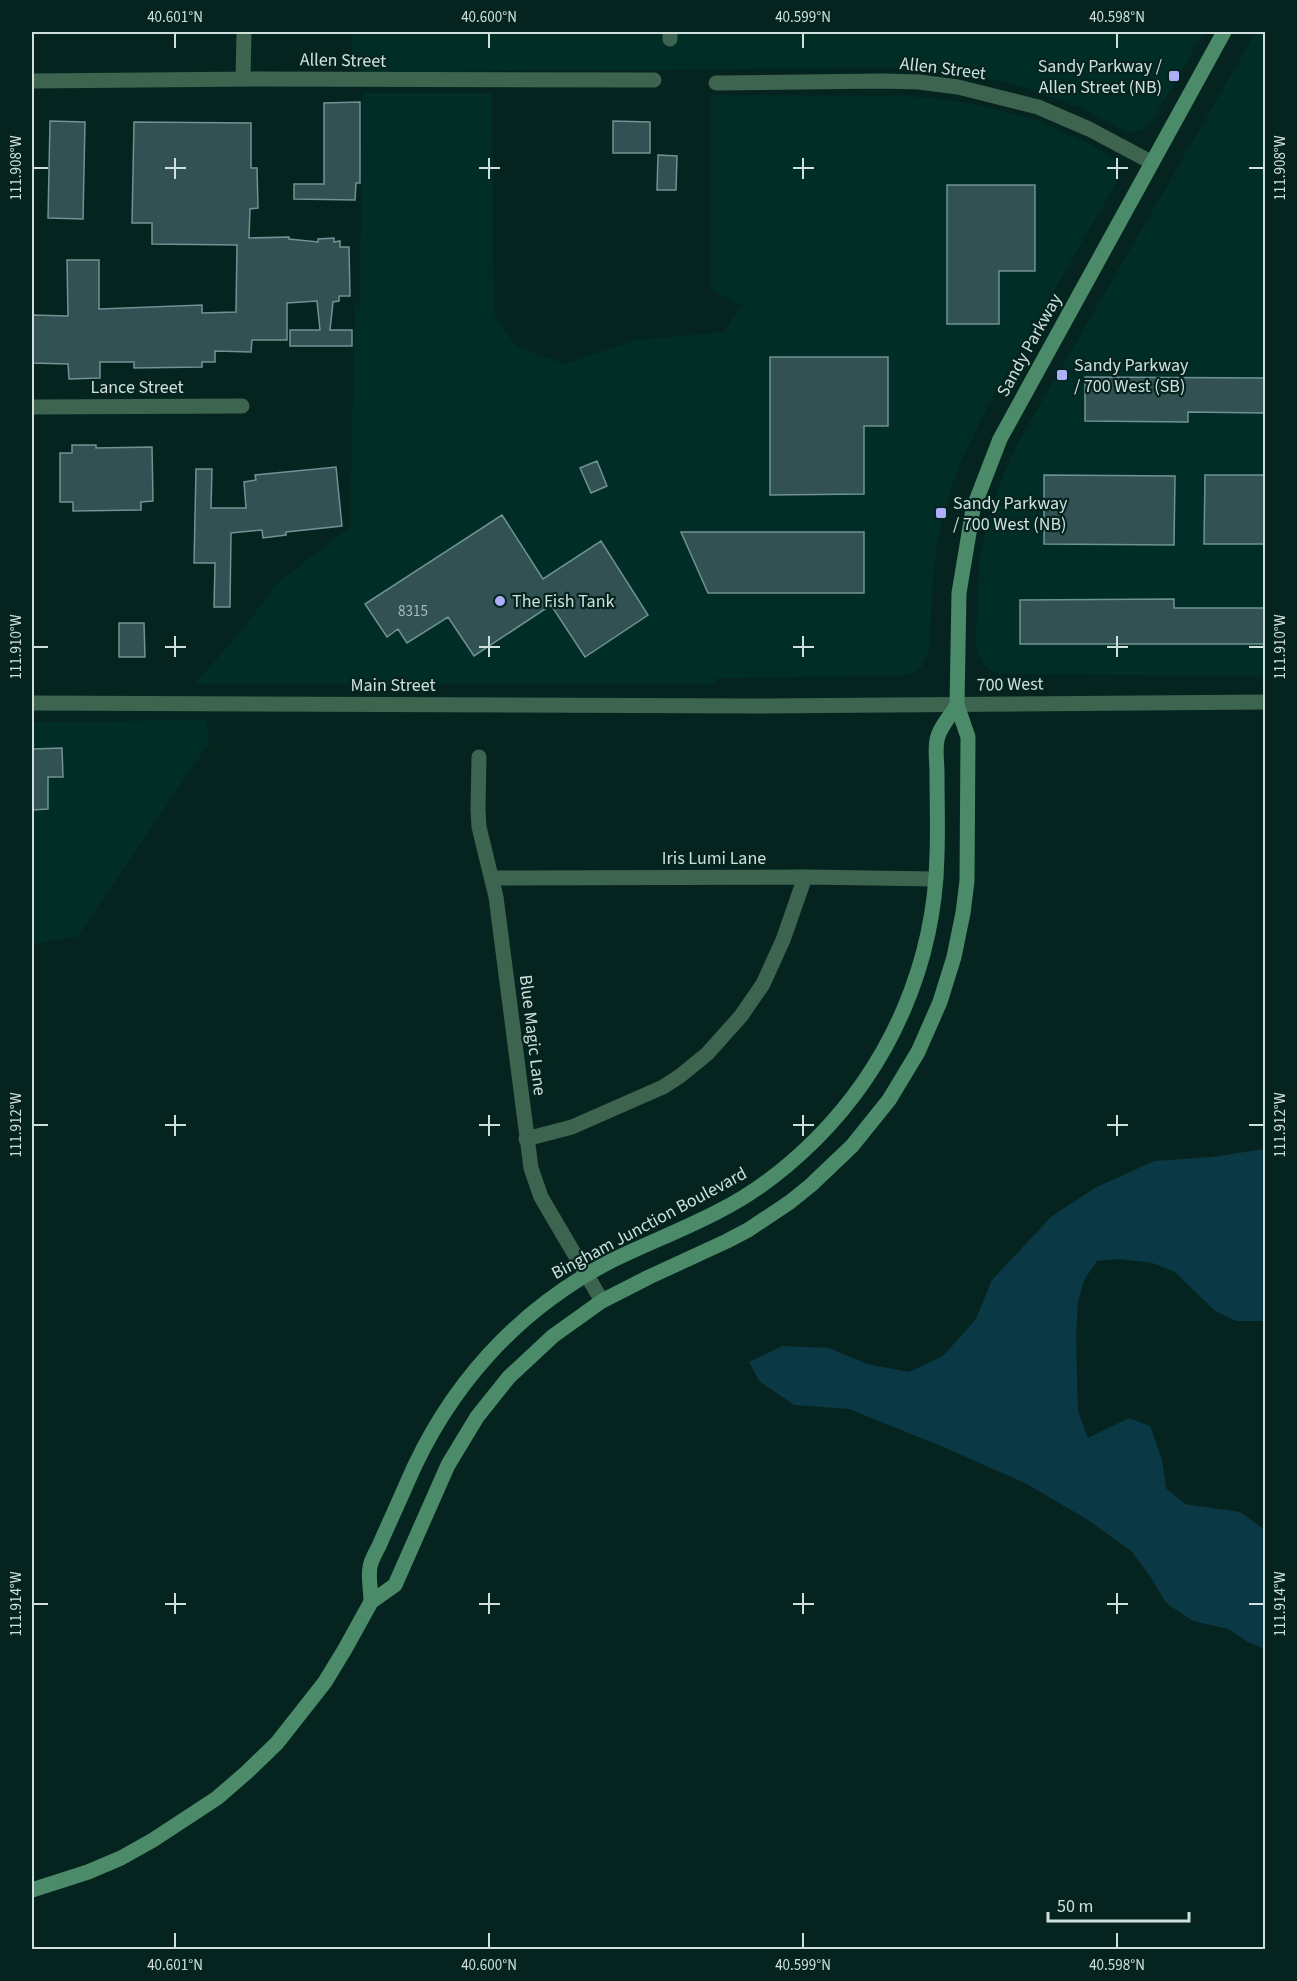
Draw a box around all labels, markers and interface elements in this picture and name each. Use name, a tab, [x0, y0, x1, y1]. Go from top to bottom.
text: 40.601°N	[147, 7, 203, 28]
text: 40.600°N	[461, 7, 517, 28]
text: 40.599°N	[775, 7, 831, 28]
text: 40.598°N	[1089, 7, 1145, 28]
street label: Allen Street	[300, 47, 386, 74]
street label: Allen Street	[899, 51, 987, 86]
place label: Sandy Parkway / Allen Street (NB)	[1038, 54, 1163, 100]
marker: Sandy Parkway / Allen Street (NB)	[1167, 69, 1181, 83]
text: 111.908°W	[6, 135, 27, 201]
text: 111.908°W	[1270, 135, 1291, 201]
street label: Sandy Parkway	[991, 289, 1068, 401]
place label: Sandy Parkway / 700 West (SB)	[1074, 353, 1189, 399]
marker: Sandy Parkway / 700 West (SB)	[1055, 368, 1069, 382]
street label: Lance Street	[90, 375, 184, 400]
place label: Sandy Parkway / 700 West (NB)	[953, 491, 1068, 537]
marker: Sandy Parkway / 700 West (NB)	[934, 506, 948, 520]
place label: The Fish Tank	[512, 589, 614, 614]
marker: The Fish Tank	[493, 594, 507, 608]
house number: 8315	[398, 601, 428, 622]
text: 111.910°W	[6, 614, 27, 680]
text: 111.910°W	[1270, 614, 1291, 680]
street label: 700 West	[976, 671, 1044, 698]
street label: Main Street	[350, 673, 436, 698]
street label: Iris Lumi Lane	[662, 846, 766, 871]
street label: Blue Magic Lane	[513, 973, 552, 1097]
text: 111.912°W	[6, 1092, 27, 1158]
text: 111.912°W	[1270, 1092, 1291, 1158]
street label: Bingham Junction Boulevard	[547, 1161, 751, 1286]
text: 111.914°W	[6, 1571, 27, 1637]
text: 111.914°W	[1270, 1571, 1291, 1637]
scale bar	[1048, 1885, 1189, 1923]
text: 50 m	[1057, 1894, 1093, 1919]
text: 40.601°N	[147, 1955, 203, 1976]
text: 40.600°N	[461, 1955, 517, 1976]
text: 40.599°N	[775, 1955, 831, 1976]
text: 40.598°N	[1089, 1955, 1145, 1976]

